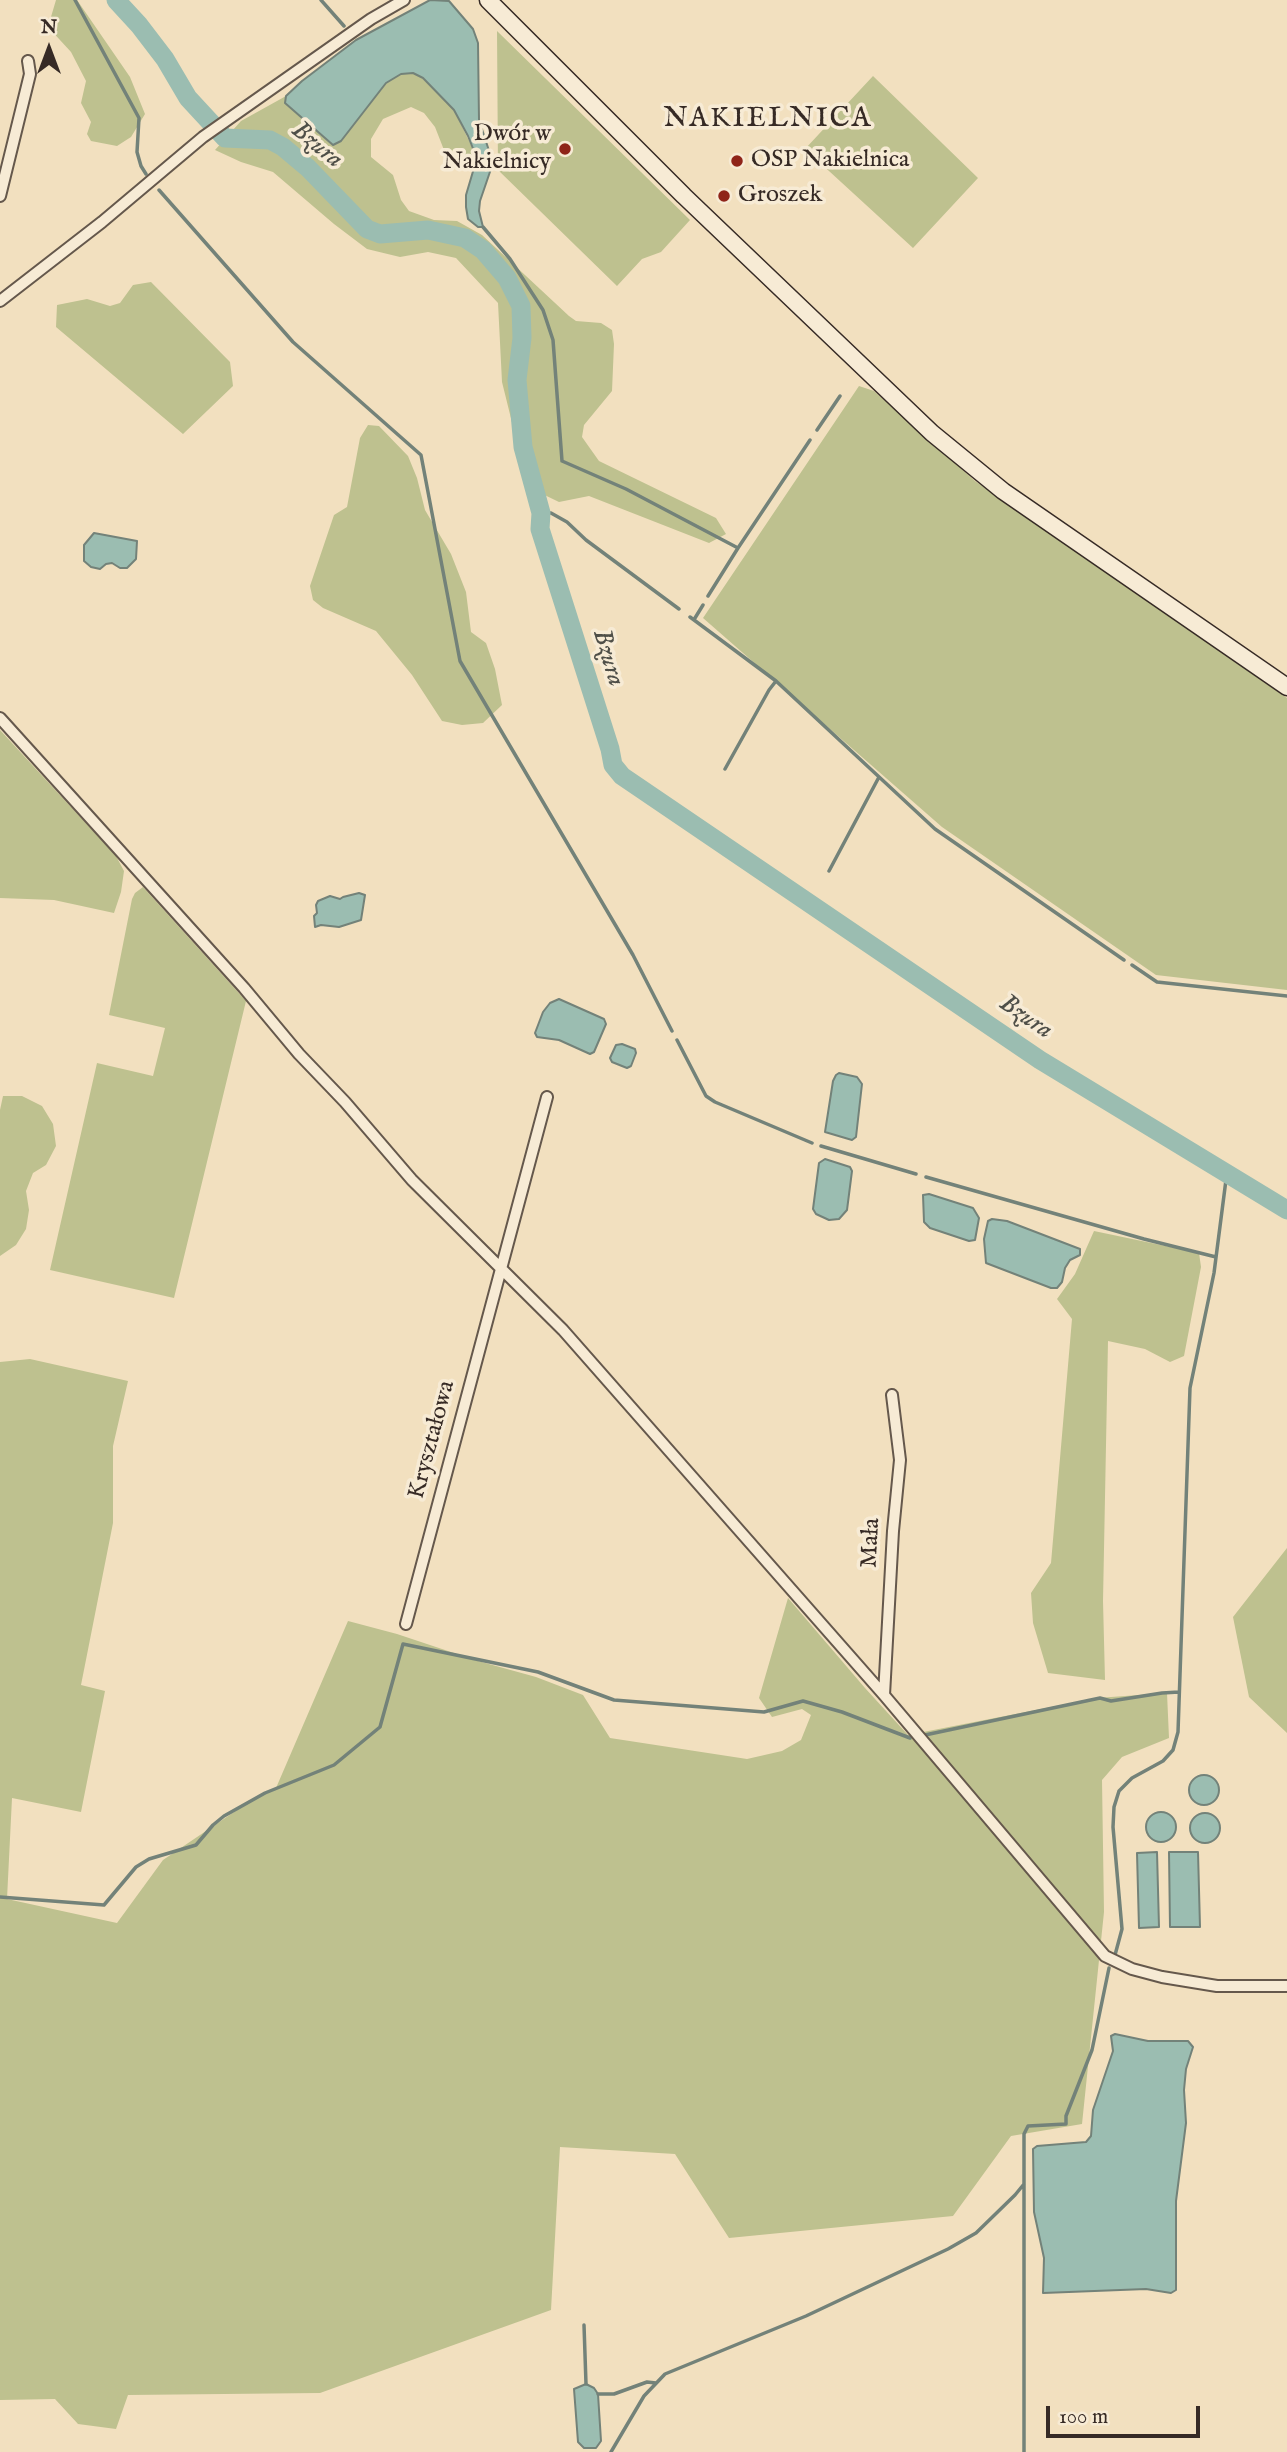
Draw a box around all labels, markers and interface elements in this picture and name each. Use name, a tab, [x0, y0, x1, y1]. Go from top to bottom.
north arrow	[14, 14, 84, 84]
text: N	[41, 16, 57, 40]
district label: NAKIELNICA	[665, 103, 871, 137]
water label: Bzura	[284, 116, 348, 176]
place label: Dwór w Nakielnicy	[443, 121, 551, 177]
marker: Dwór w Nakielnicy	[557, 141, 573, 157]
place label: OSP Nakielnica	[751, 147, 909, 175]
marker: OSP Nakielnica	[729, 153, 745, 169]
place label: Groszek	[738, 182, 822, 210]
marker: Groszek	[716, 188, 732, 204]
water label: Bzura	[584, 626, 630, 690]
water label: Bzura	[992, 989, 1058, 1047]
street label: Kryształowa	[403, 1378, 463, 1502]
street label: Mała	[856, 1517, 888, 1569]
scale bar	[1049, 2392, 1203, 2436]
text: 100 m	[1059, 2404, 1108, 2431]

